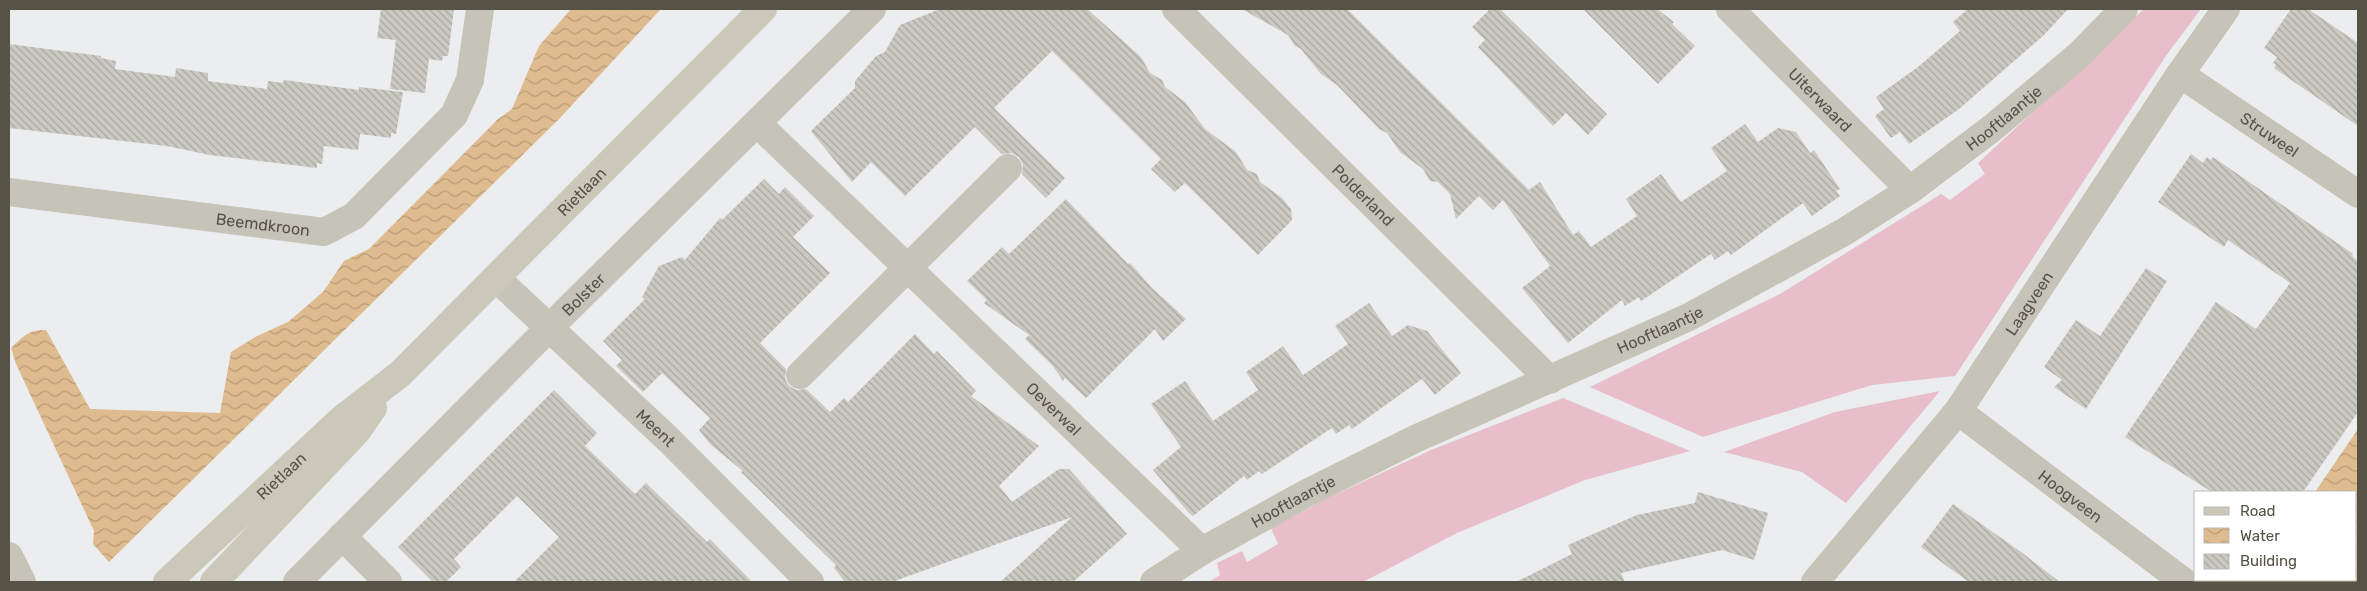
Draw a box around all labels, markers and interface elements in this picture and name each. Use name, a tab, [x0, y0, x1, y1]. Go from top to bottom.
street label: Uiterwaard	[1785, 64, 1856, 136]
street label: Hooftlaantje	[1962, 81, 2045, 154]
street label: Struweel	[2237, 108, 2302, 161]
street label: Polderland	[1328, 160, 1398, 230]
street label: Rietlaan	[553, 163, 610, 220]
street label: Beemdkroon	[215, 209, 311, 240]
street label: Laagveen	[2001, 268, 2057, 339]
street label: Bolster	[558, 269, 609, 320]
street label: Hooftlaantje	[1614, 302, 1706, 357]
street label: Oeverwal	[1023, 378, 1085, 439]
street label: Meent	[632, 405, 679, 450]
street label: Rietlaan	[252, 448, 310, 503]
street label: Hoogveen	[2035, 466, 2106, 526]
street label: Hooftlaantje	[1248, 471, 1338, 531]
legend	[2194, 491, 2357, 581]
text: Road	[2240, 502, 2276, 520]
text: Water	[2240, 527, 2280, 545]
text: Building	[2240, 552, 2297, 570]

